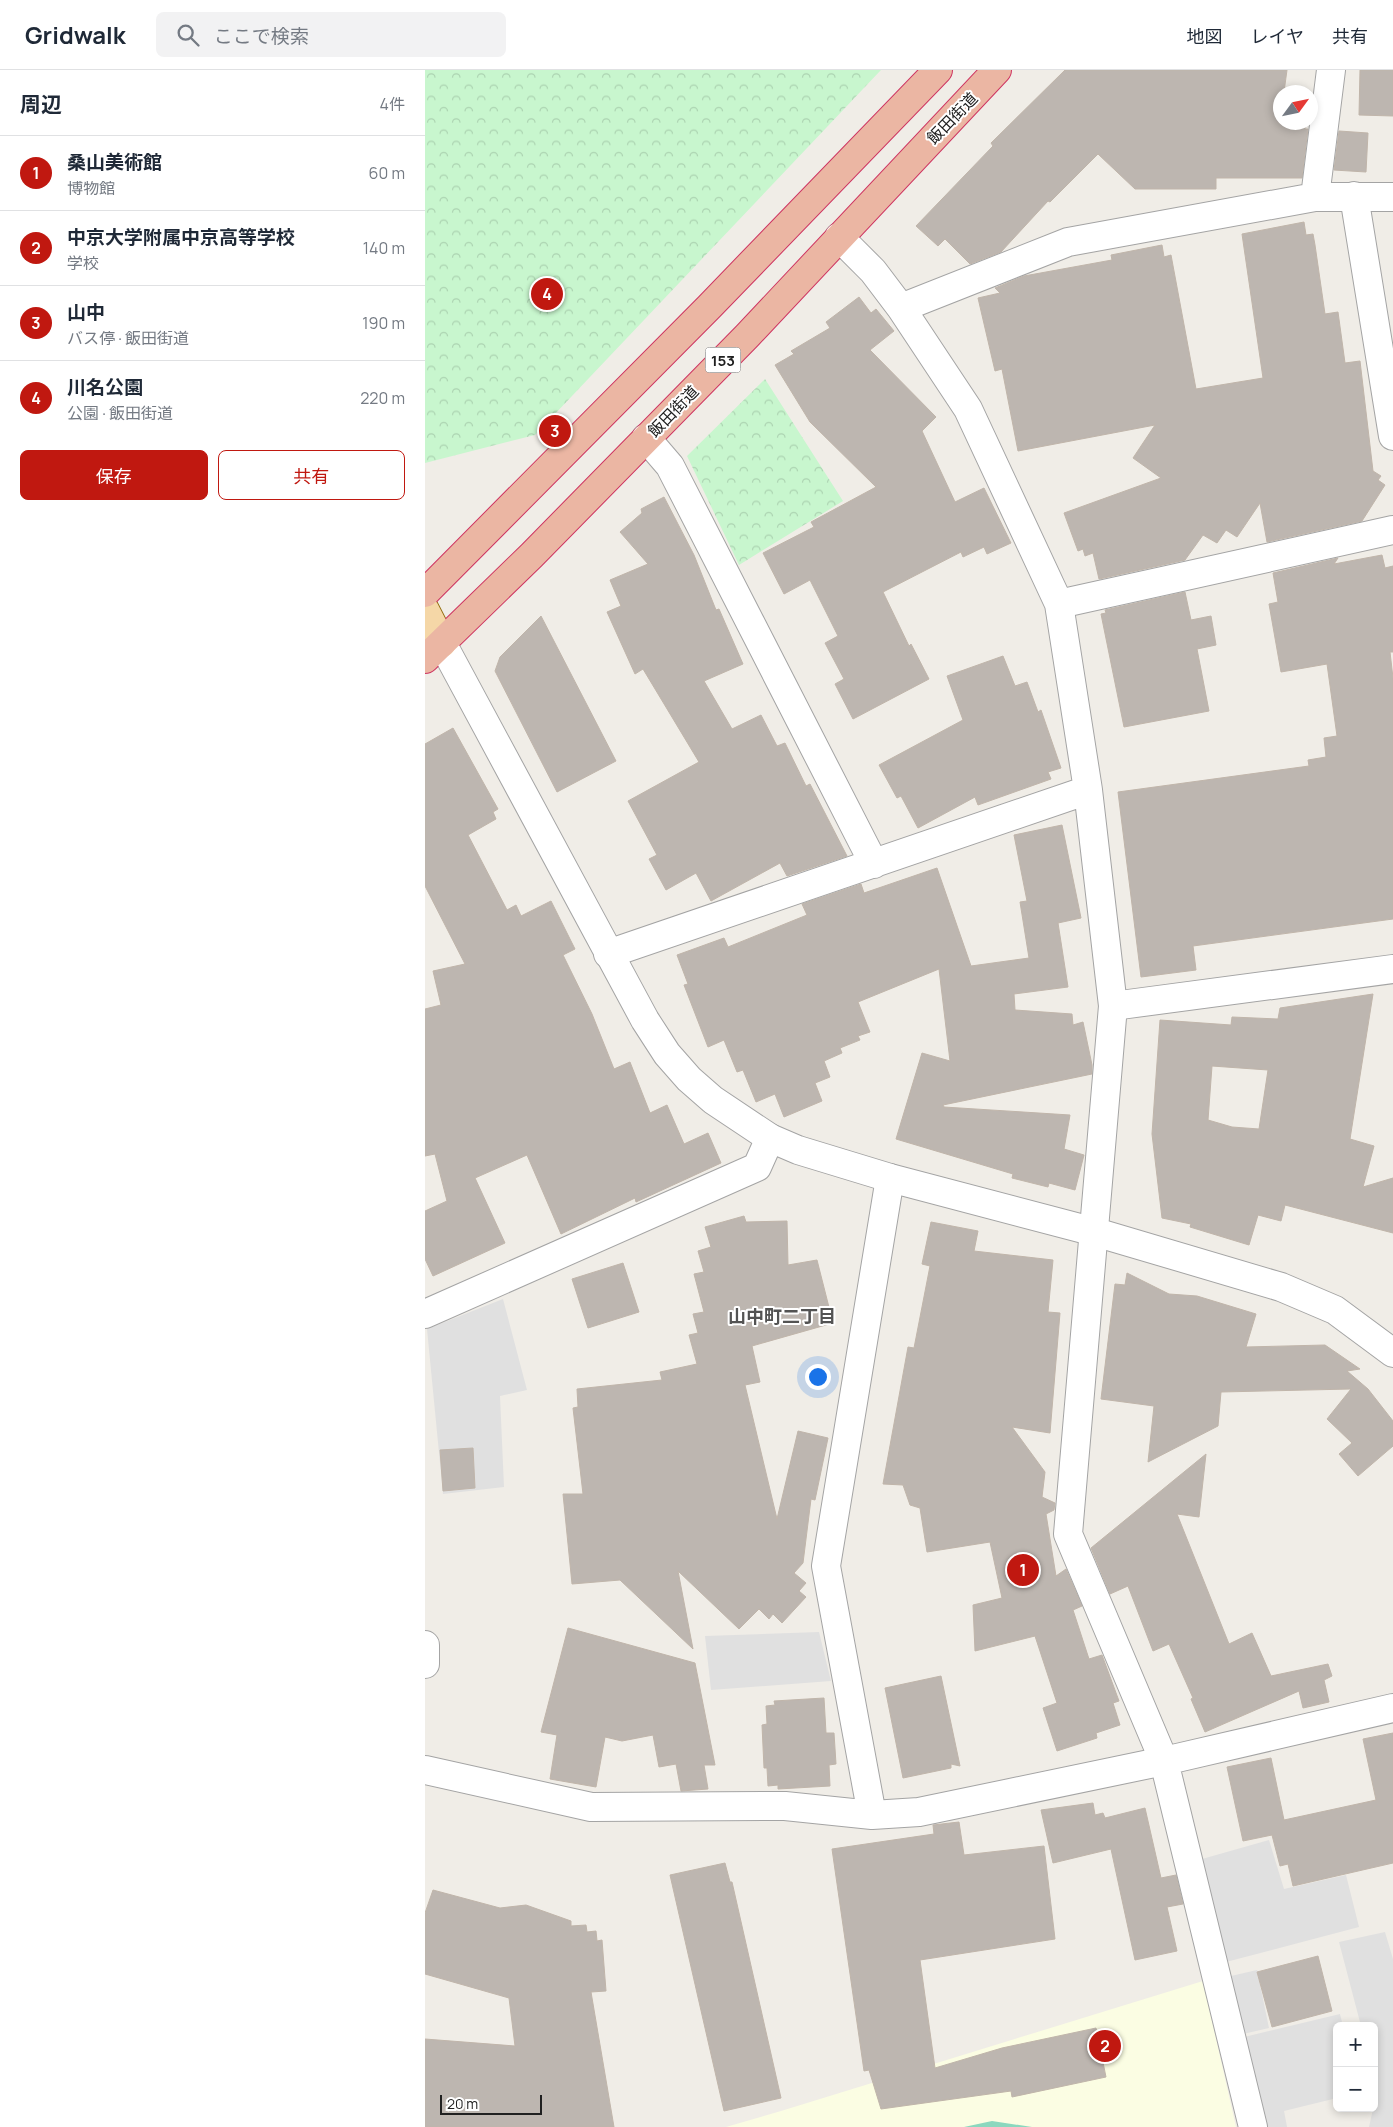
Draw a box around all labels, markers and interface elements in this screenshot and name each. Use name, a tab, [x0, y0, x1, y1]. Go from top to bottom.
search box	[156, 12, 506, 57]
text: Gridwalk	[25, 18, 126, 51]
icon: search	[174, 21, 202, 49]
text: ここで検索	[214, 23, 309, 49]
text: 地図	[1187, 24, 1223, 48]
text: レイヤ	[1251, 24, 1304, 48]
text: 共有	[1332, 24, 1368, 48]
north arrow	[1273, 85, 1318, 130]
street label: 飯田街道	[922, 87, 982, 149]
text: 周辺	[20, 90, 62, 118]
text: 4件	[380, 93, 405, 115]
text: 桑山美術館	[67, 149, 162, 175]
text: 1	[32, 162, 40, 184]
text: 60 m	[369, 162, 405, 184]
text: 博物館	[67, 177, 115, 199]
text: 中京大学附属中京高等学校	[67, 224, 295, 250]
text: 2	[31, 237, 41, 259]
text: 140 m	[363, 237, 405, 259]
text: 学校	[67, 252, 99, 274]
pin: 4	[531, 275, 563, 313]
text: 山中	[67, 299, 105, 325]
text: 3	[31, 312, 41, 334]
text: 190 m	[362, 312, 405, 334]
text: バス停 · 飯田街道	[67, 327, 189, 349]
road number: 153	[705, 348, 741, 372]
text: 川名公園	[67, 374, 143, 400]
street label: 飯田街道	[643, 380, 703, 442]
text: 4	[31, 387, 41, 409]
text: 220 m	[360, 387, 405, 409]
text: 公園 · 飯田街道	[67, 402, 173, 424]
pin: 3	[539, 412, 571, 450]
button: 保存	[20, 450, 208, 500]
button: 共有	[218, 450, 405, 500]
district label: 山中町二丁目	[728, 1304, 836, 1328]
your location	[805, 1364, 831, 1390]
pin: 1	[1007, 1551, 1039, 1589]
map controls	[1333, 2022, 1378, 2112]
button: +	[1333, 2022, 1378, 2067]
pin: 2	[1089, 2027, 1121, 2065]
button: −	[1333, 2067, 1378, 2112]
scale bar	[440, 2092, 543, 2115]
text: 20 m	[447, 2094, 478, 2113]

